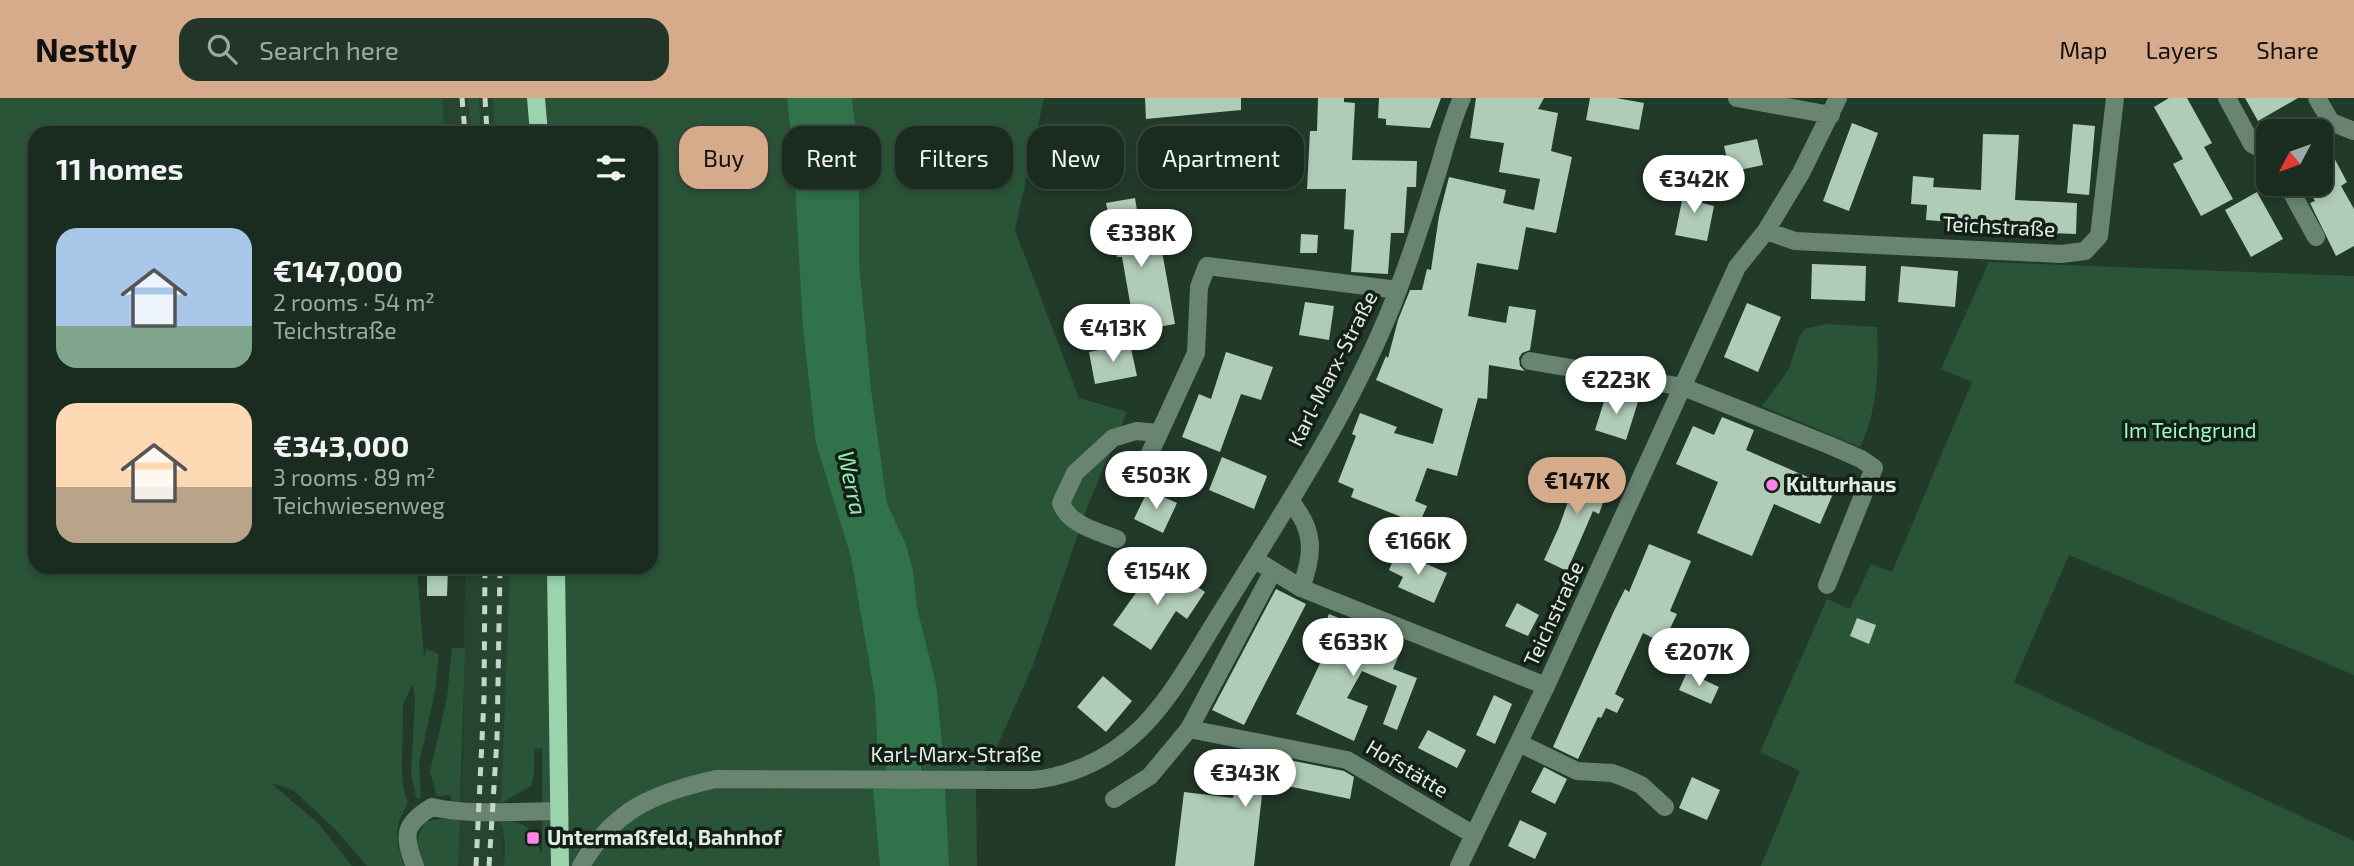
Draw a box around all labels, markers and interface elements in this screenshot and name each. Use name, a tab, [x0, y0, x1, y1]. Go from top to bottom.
search box	[179, 18, 669, 81]
text: Nestly	[35, 29, 137, 69]
icon: search	[203, 30, 241, 68]
text: Search here	[259, 34, 399, 65]
text: Map	[2059, 35, 2107, 64]
text: Layers	[2145, 35, 2218, 64]
text: Share	[2256, 35, 2319, 64]
north arrow	[2256, 119, 2333, 196]
map controls	[2256, 119, 2333, 196]
chip: Buy	[679, 126, 768, 189]
chip: Rent	[782, 126, 881, 189]
chip: Filters	[895, 126, 1013, 189]
chip: New	[1027, 126, 1124, 189]
chip: Apartment	[1138, 126, 1304, 189]
icon: filters	[592, 149, 630, 187]
text: 11 homes	[56, 150, 183, 186]
pin: €342K	[1645, 156, 1743, 215]
text: €342K	[1659, 164, 1729, 192]
pin: €338K	[1092, 209, 1190, 269]
street label: Teichstraße	[1942, 210, 2056, 241]
text: €338K	[1106, 218, 1176, 246]
text: €147,000	[273, 252, 403, 288]
icon: home	[112, 256, 196, 340]
street label: Karl-Marx-Straße	[1282, 286, 1382, 450]
text: 2 rooms · 54 m²	[273, 288, 435, 316]
pin: €413K	[1064, 304, 1162, 364]
text: €413K	[1080, 313, 1146, 341]
text: Teichstraße	[273, 316, 397, 344]
pin: €223K	[1567, 356, 1665, 416]
text: €223K	[1581, 365, 1651, 393]
park label: Im Teichgrund	[2123, 417, 2257, 442]
text: €343,000	[273, 427, 409, 463]
icon: home	[112, 431, 196, 515]
water label: Werra	[833, 448, 873, 517]
pin: €503K	[1107, 452, 1205, 511]
pin: €147K	[1528, 458, 1626, 517]
text: €503K	[1121, 460, 1191, 488]
text: 3 rooms · 89 m²	[273, 463, 435, 491]
text: €147K	[1544, 466, 1610, 494]
place label: Kulturhaus	[1786, 471, 1897, 496]
marker: Kulturhaus	[1764, 477, 1780, 493]
text: Teichwiesenweg	[273, 491, 445, 519]
pin: €166K	[1369, 518, 1467, 577]
text: €166K	[1385, 526, 1451, 554]
pin: €154K	[1108, 547, 1206, 607]
text: €154K	[1124, 556, 1190, 584]
street label: Teichstraße	[1517, 557, 1588, 670]
pin: €633K	[1304, 618, 1402, 678]
text: €633K	[1318, 627, 1388, 655]
pin: €207K	[1650, 628, 1748, 688]
text: €207K	[1664, 637, 1734, 665]
street label: Hofstätte	[1362, 733, 1453, 802]
street label: Karl-Marx-Straße	[871, 741, 1041, 766]
pin: €343K	[1196, 750, 1294, 809]
text: €343K	[1210, 758, 1280, 786]
place label: Untermaßfeld, Bahnhof	[547, 824, 782, 849]
marker: Untermaßfeld, Bahnhof	[525, 830, 541, 846]

